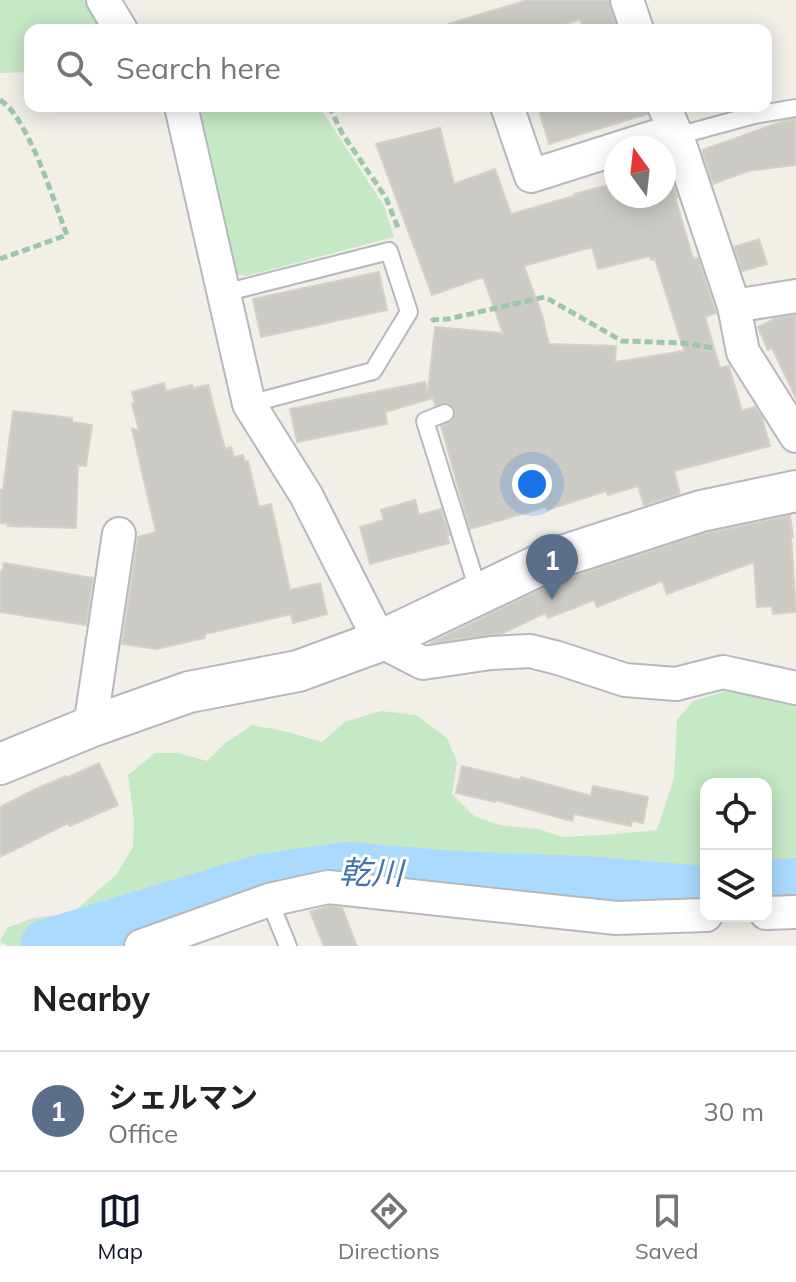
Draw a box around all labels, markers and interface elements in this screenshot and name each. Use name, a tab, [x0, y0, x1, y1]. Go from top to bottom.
search box	[24, 24, 772, 112]
icon: search	[52, 46, 96, 90]
text: Search here	[116, 49, 281, 87]
north arrow	[604, 136, 676, 208]
your location	[512, 464, 552, 504]
pin: 1	[526, 534, 578, 600]
map controls	[700, 778, 772, 922]
button: locate	[700, 778, 772, 850]
button: layers	[700, 850, 772, 922]
water label: 乾川	[339, 851, 406, 893]
text: Nearby	[32, 977, 150, 1020]
text: シェルマン	[108, 1078, 258, 1116]
text: 1	[50, 1095, 66, 1128]
text: 30 m	[703, 1095, 764, 1128]
text: Office	[108, 1117, 178, 1150]
tab: Map	[98, 1189, 143, 1265]
tab: Directions	[338, 1189, 440, 1265]
tab: Saved	[635, 1189, 698, 1265]

